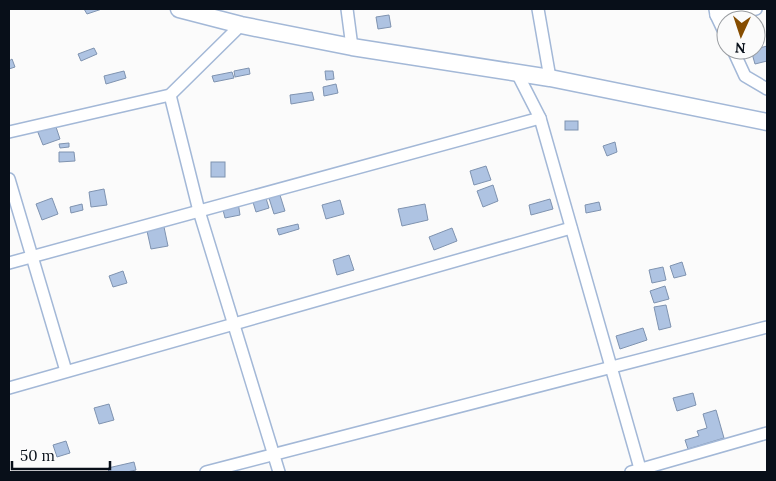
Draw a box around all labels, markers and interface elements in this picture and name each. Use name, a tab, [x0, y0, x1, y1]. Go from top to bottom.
north arrow	[716, 10, 766, 60]
text: N	[734, 39, 746, 57]
scale bar	[12, 438, 110, 470]
text: 50 m	[20, 446, 55, 465]

